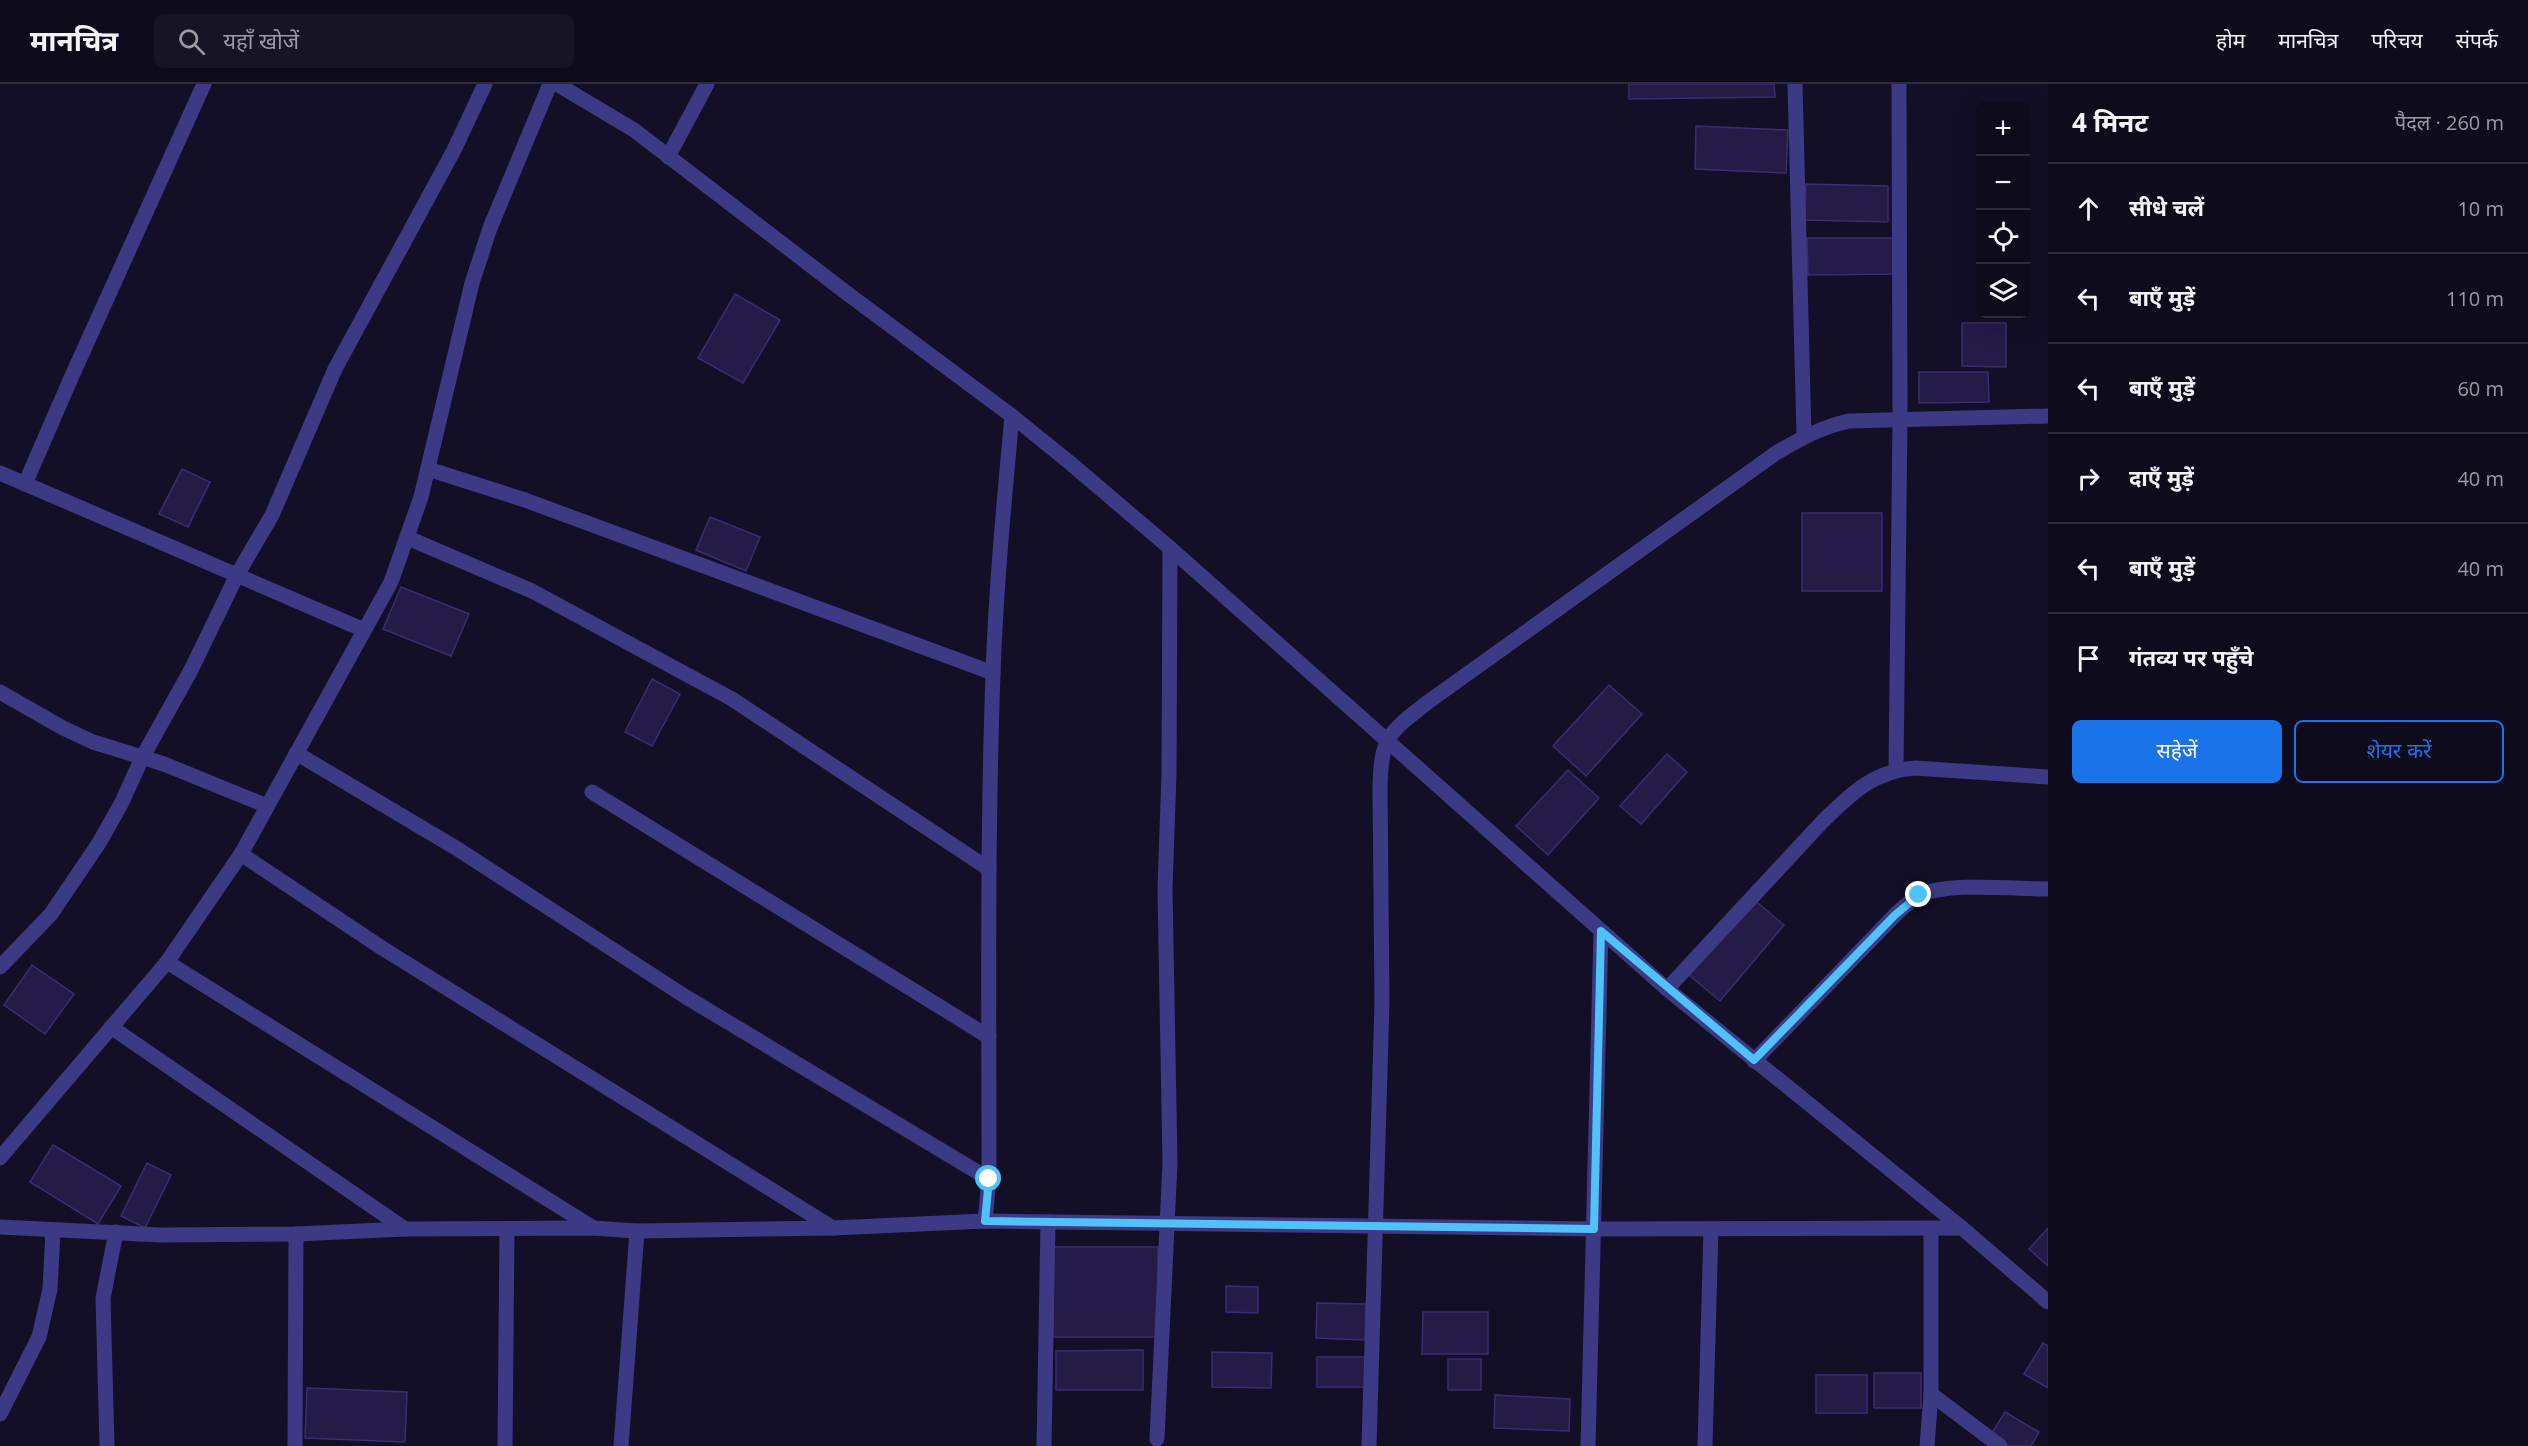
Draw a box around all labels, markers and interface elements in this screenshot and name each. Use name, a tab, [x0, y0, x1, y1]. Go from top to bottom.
search box	[154, 14, 574, 68]
text: मानचित्र	[30, 21, 118, 59]
icon: search	[175, 25, 208, 58]
text: यहाँ खोजें	[223, 25, 299, 55]
text: होम	[2216, 26, 2245, 54]
text: मानचित्र	[2278, 26, 2338, 54]
text: परिचय	[2371, 26, 2423, 54]
text: संपर्क	[2456, 26, 2498, 54]
map controls	[1976, 102, 2030, 318]
button: +	[1976, 102, 2030, 156]
text: 4 मिनट	[2072, 104, 2148, 140]
text: पैदल · 260 m	[2395, 109, 2504, 136]
button: −	[1976, 156, 2030, 210]
icon: ahead	[2072, 192, 2105, 225]
text: सीधे चलें	[2129, 192, 2204, 222]
text: 10 m	[2457, 195, 2504, 222]
button: locate	[1976, 210, 2030, 264]
button: layers	[1976, 264, 2030, 318]
icon: left	[2072, 282, 2105, 315]
text: बाएँ मुड़ें	[2129, 282, 2195, 312]
text: 110 m	[2446, 285, 2504, 312]
icon: left	[2072, 372, 2105, 405]
text: बाएँ मुड़ें	[2129, 372, 2195, 402]
text: 60 m	[2457, 375, 2504, 402]
icon: right	[2072, 462, 2105, 495]
text: दाएँ मुड़ें	[2129, 462, 2194, 492]
text: 40 m	[2457, 465, 2504, 492]
icon: left	[2072, 552, 2105, 585]
text: बाएँ मुड़ें	[2129, 552, 2195, 582]
text: 40 m	[2457, 555, 2504, 582]
icon: arrive	[2072, 642, 2105, 675]
text: गंतव्य पर पहुँचे	[2129, 642, 2254, 672]
button: सहेजें	[2072, 720, 2282, 783]
button: शेयर करें	[2294, 720, 2504, 783]
route end	[1905, 881, 1931, 907]
route start	[975, 1165, 1001, 1191]

